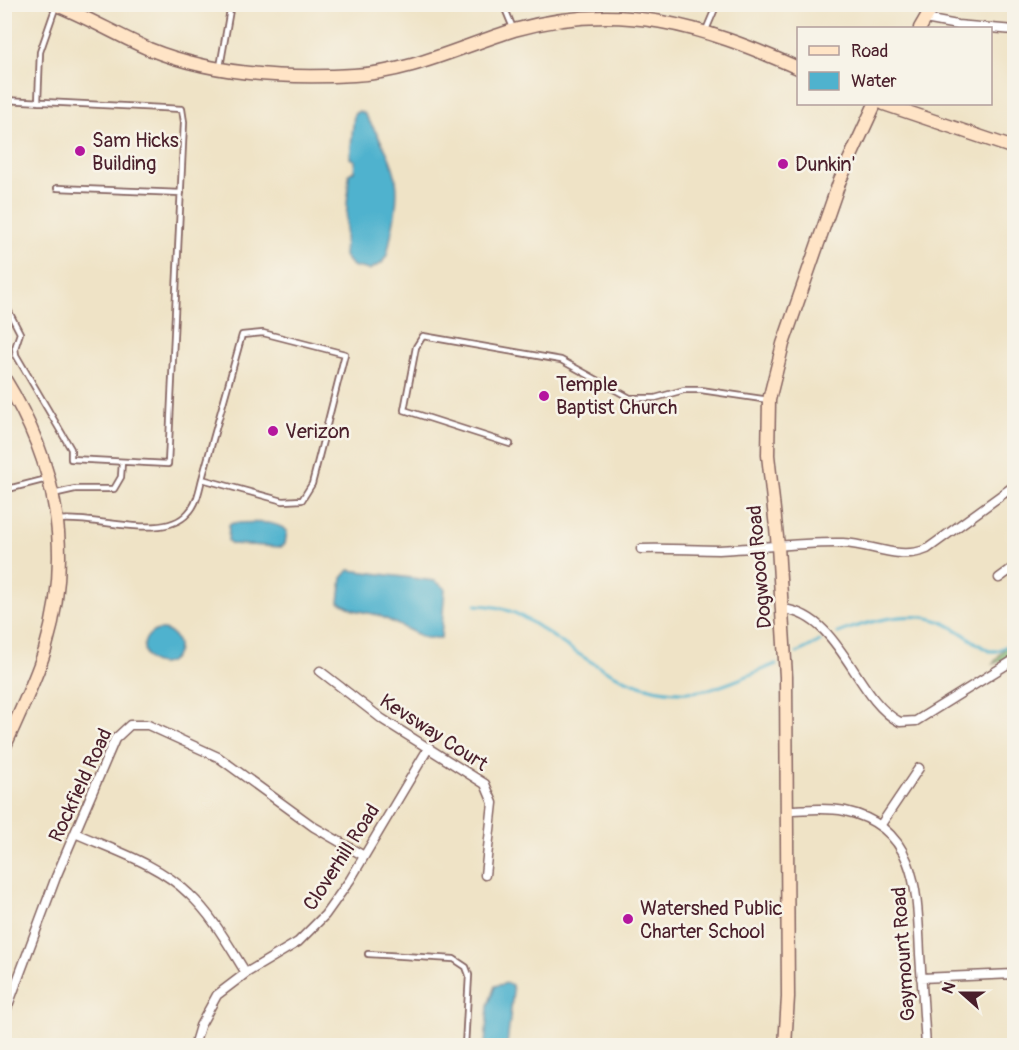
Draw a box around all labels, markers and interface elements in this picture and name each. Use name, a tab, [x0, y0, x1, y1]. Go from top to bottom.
legend	[797, 27, 992, 105]
text: Road	[851, 40, 888, 63]
text: Water	[851, 70, 897, 93]
place label: Sam Hicks Building	[92, 128, 179, 176]
marker: Sam Hicks Building	[73, 144, 87, 158]
place label: Dunkin'	[795, 152, 856, 177]
marker: Dunkin'	[776, 157, 790, 171]
place label: Temple Baptist Church	[556, 372, 677, 420]
marker: Temple Baptist Church	[537, 389, 551, 403]
place label: Verizon	[285, 419, 350, 444]
marker: Verizon	[266, 424, 280, 438]
street label: Dogwood Road	[742, 504, 777, 630]
street label: Kevsway Court	[375, 688, 493, 777]
street label: Rockfield Road	[43, 724, 118, 846]
street label: Cloverhill Road	[298, 799, 385, 915]
street label: Gaymount Road	[886, 886, 921, 1022]
place label: Watershed Public Charter School	[640, 896, 783, 944]
marker: Watershed Public Charter School	[621, 912, 635, 926]
north arrow	[932, 963, 992, 1023]
text: N	[938, 979, 960, 997]

